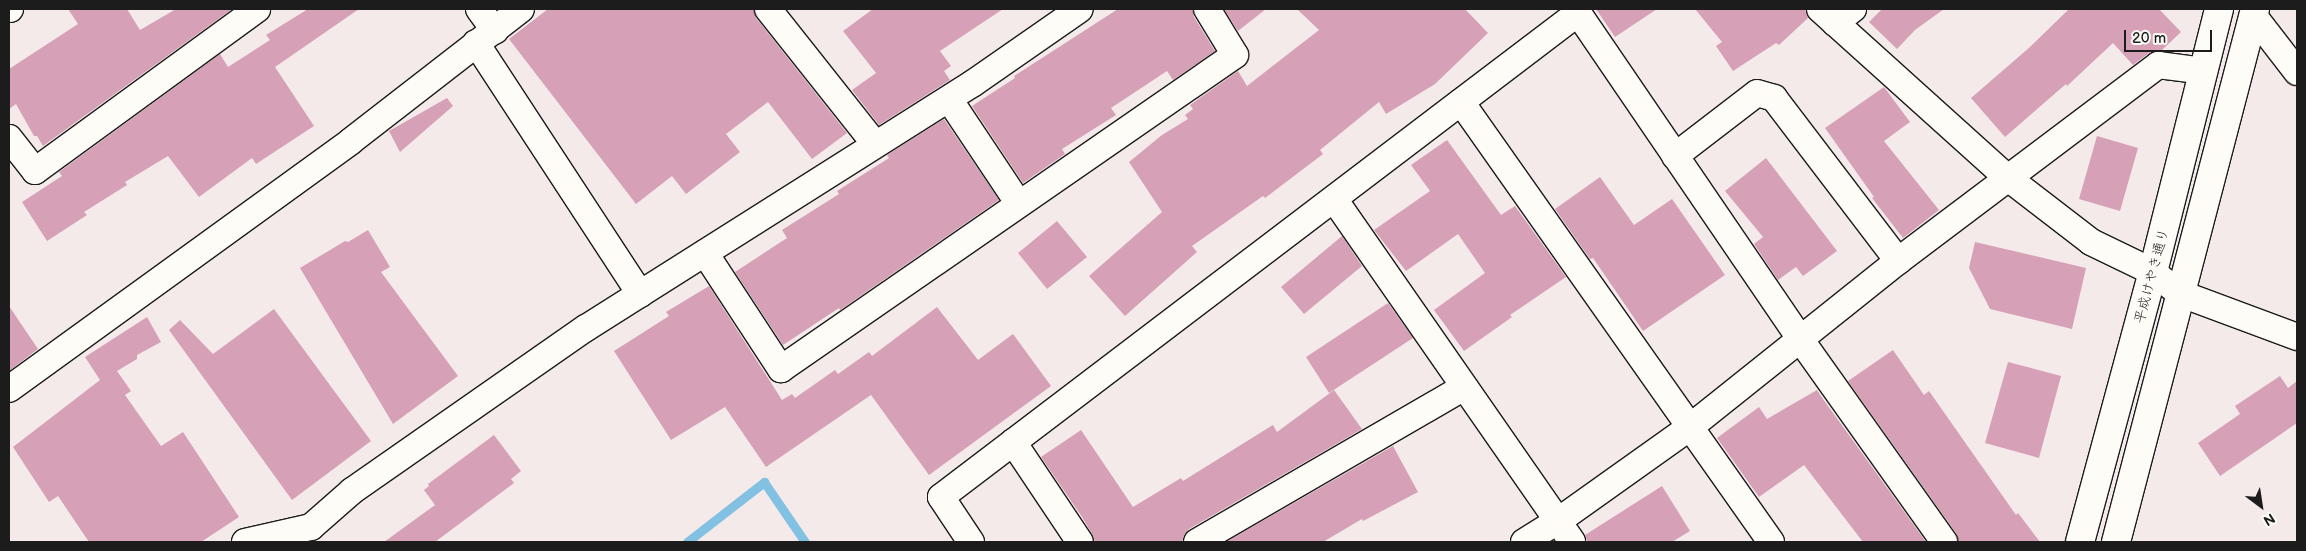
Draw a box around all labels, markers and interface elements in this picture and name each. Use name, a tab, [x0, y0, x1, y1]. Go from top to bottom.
scale bar	[2126, 20, 2214, 52]
text: 20 m	[2132, 29, 2166, 48]
street label: 平成けやき通り	[2131, 226, 2173, 326]
north arrow	[2236, 481, 2286, 531]
text: N	[2260, 509, 2278, 529]

